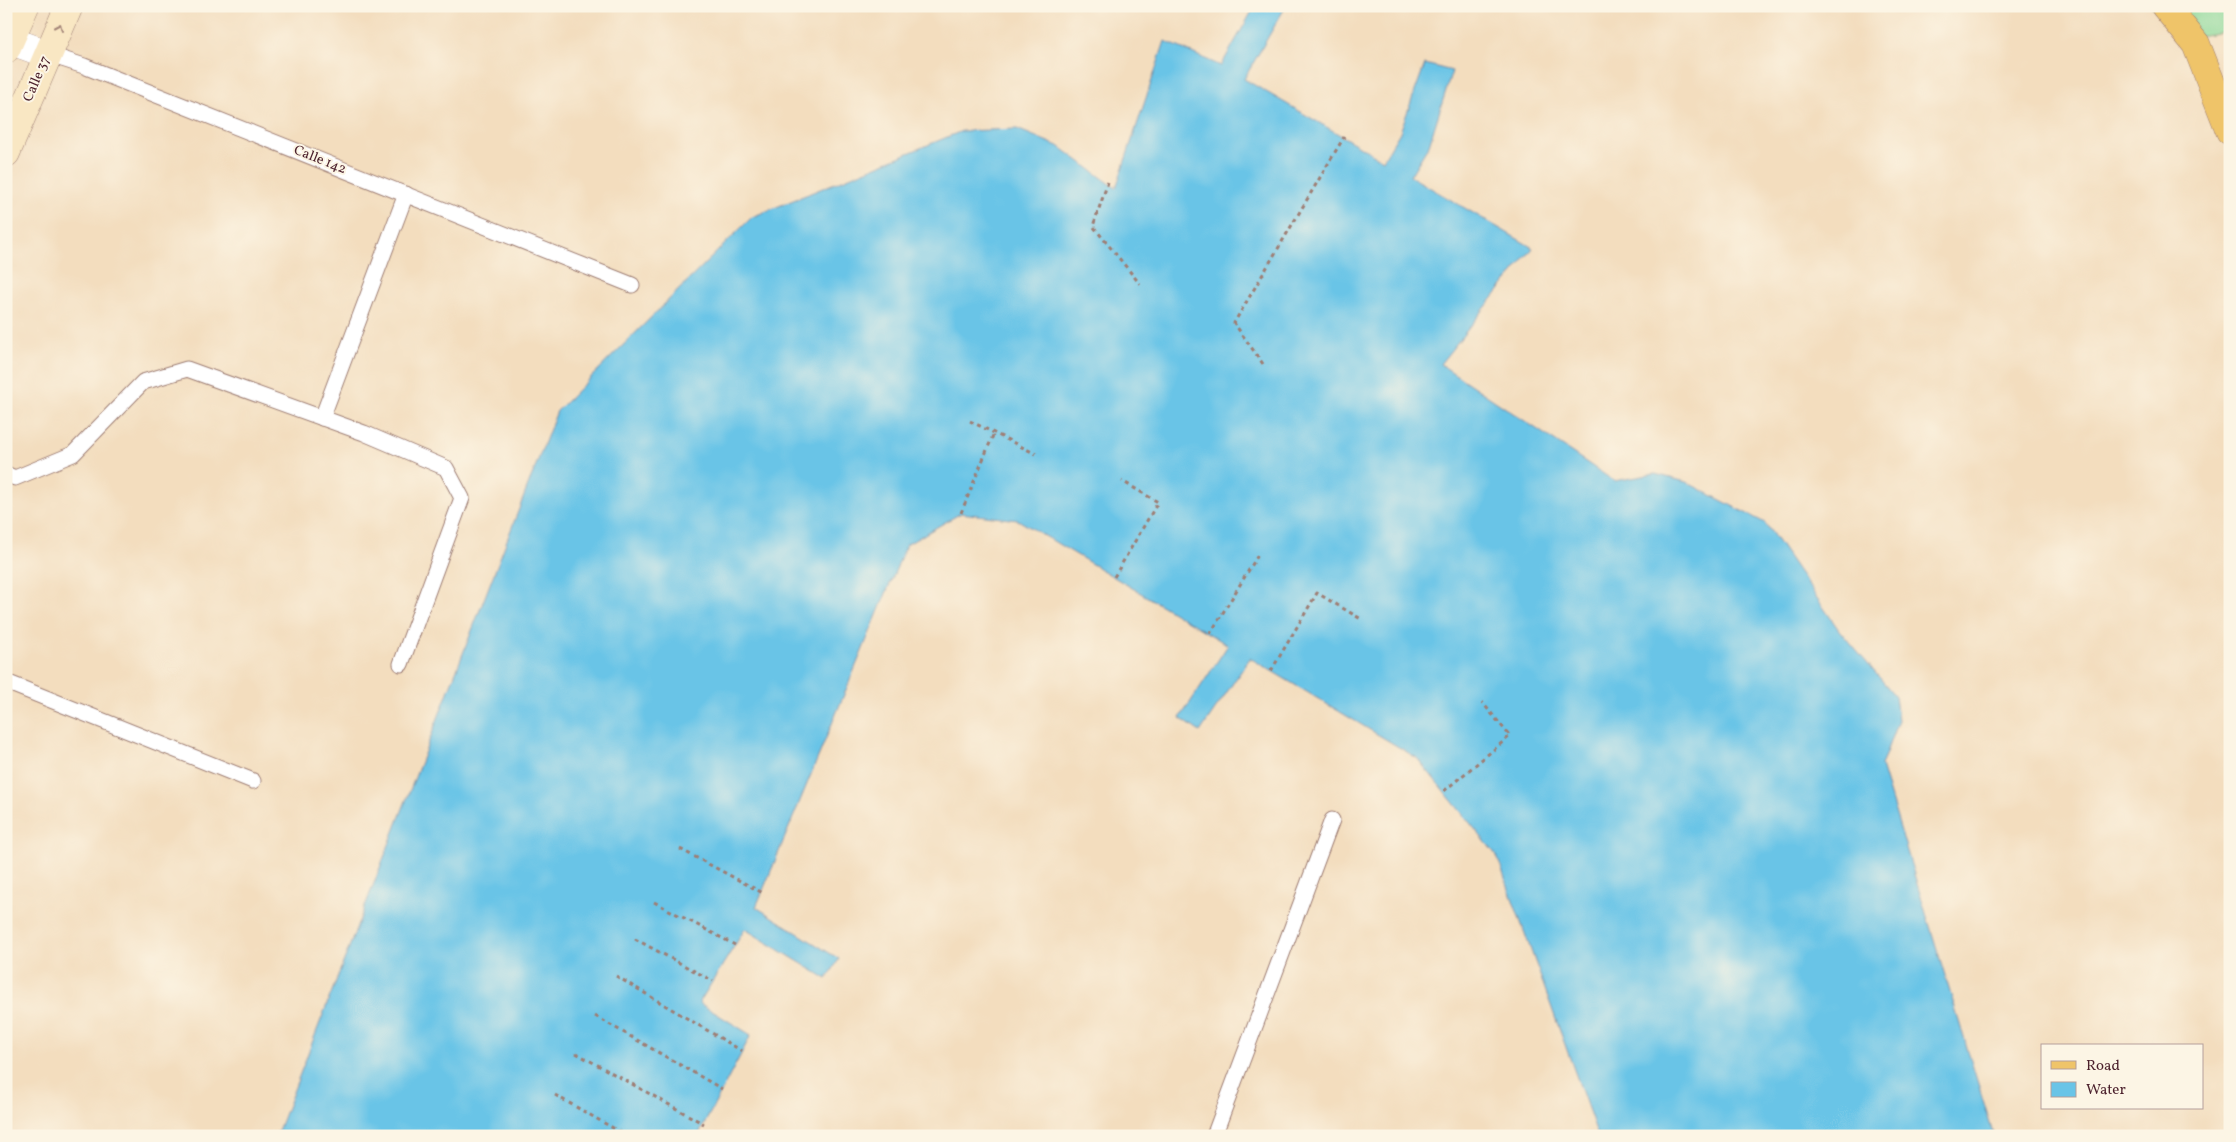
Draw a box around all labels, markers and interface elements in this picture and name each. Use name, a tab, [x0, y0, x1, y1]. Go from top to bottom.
one-way arrow	[53, 23, 64, 32]
street label: Calle 37	[19, 53, 55, 105]
street label: Calle 142	[291, 141, 349, 179]
legend	[2041, 1044, 2204, 1110]
text: Road	[2086, 1056, 2120, 1077]
text: Water	[2086, 1080, 2126, 1101]

